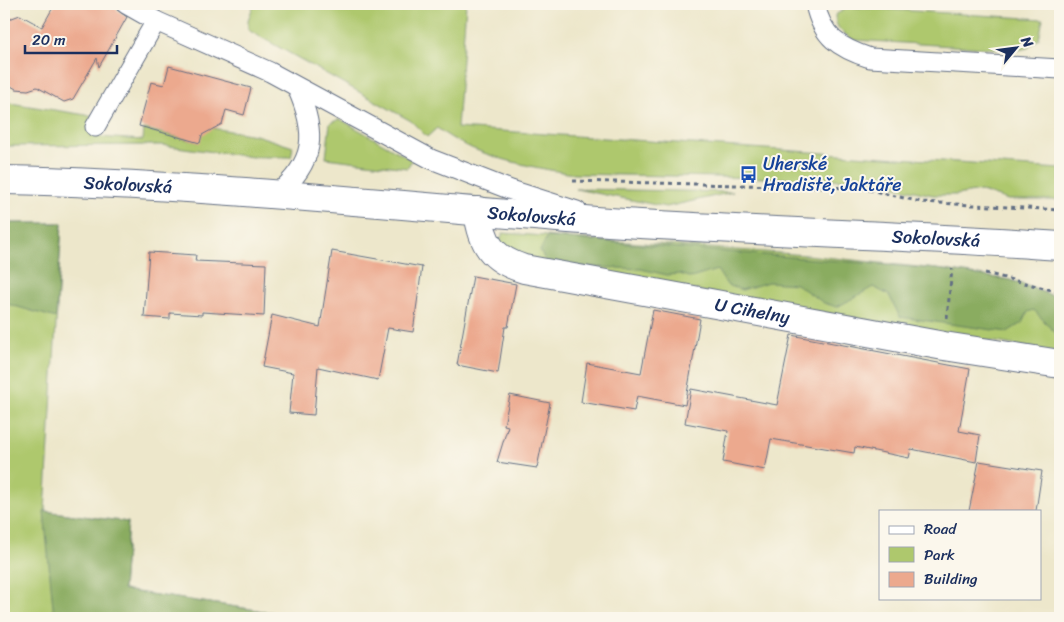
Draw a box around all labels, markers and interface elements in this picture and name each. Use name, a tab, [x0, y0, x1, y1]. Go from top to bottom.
scale bar	[25, 22, 118, 54]
north arrow	[992, 22, 1042, 72]
text: 20 m	[32, 27, 66, 53]
text: N	[1013, 31, 1040, 53]
place label: Uherské Hradiště, Jaktáře	[763, 148, 902, 201]
bus stop icon: Uherské Hradiště, Jaktáře	[739, 164, 759, 184]
street label: Sokolovská	[83, 167, 173, 203]
street label: Sokolovská	[486, 196, 577, 235]
street label: Sokolovská	[891, 220, 981, 257]
street label: U Cihelny	[712, 288, 793, 334]
legend	[879, 510, 1042, 600]
text: Road	[924, 516, 957, 542]
text: Park	[924, 542, 955, 568]
text: Building	[924, 566, 978, 592]

